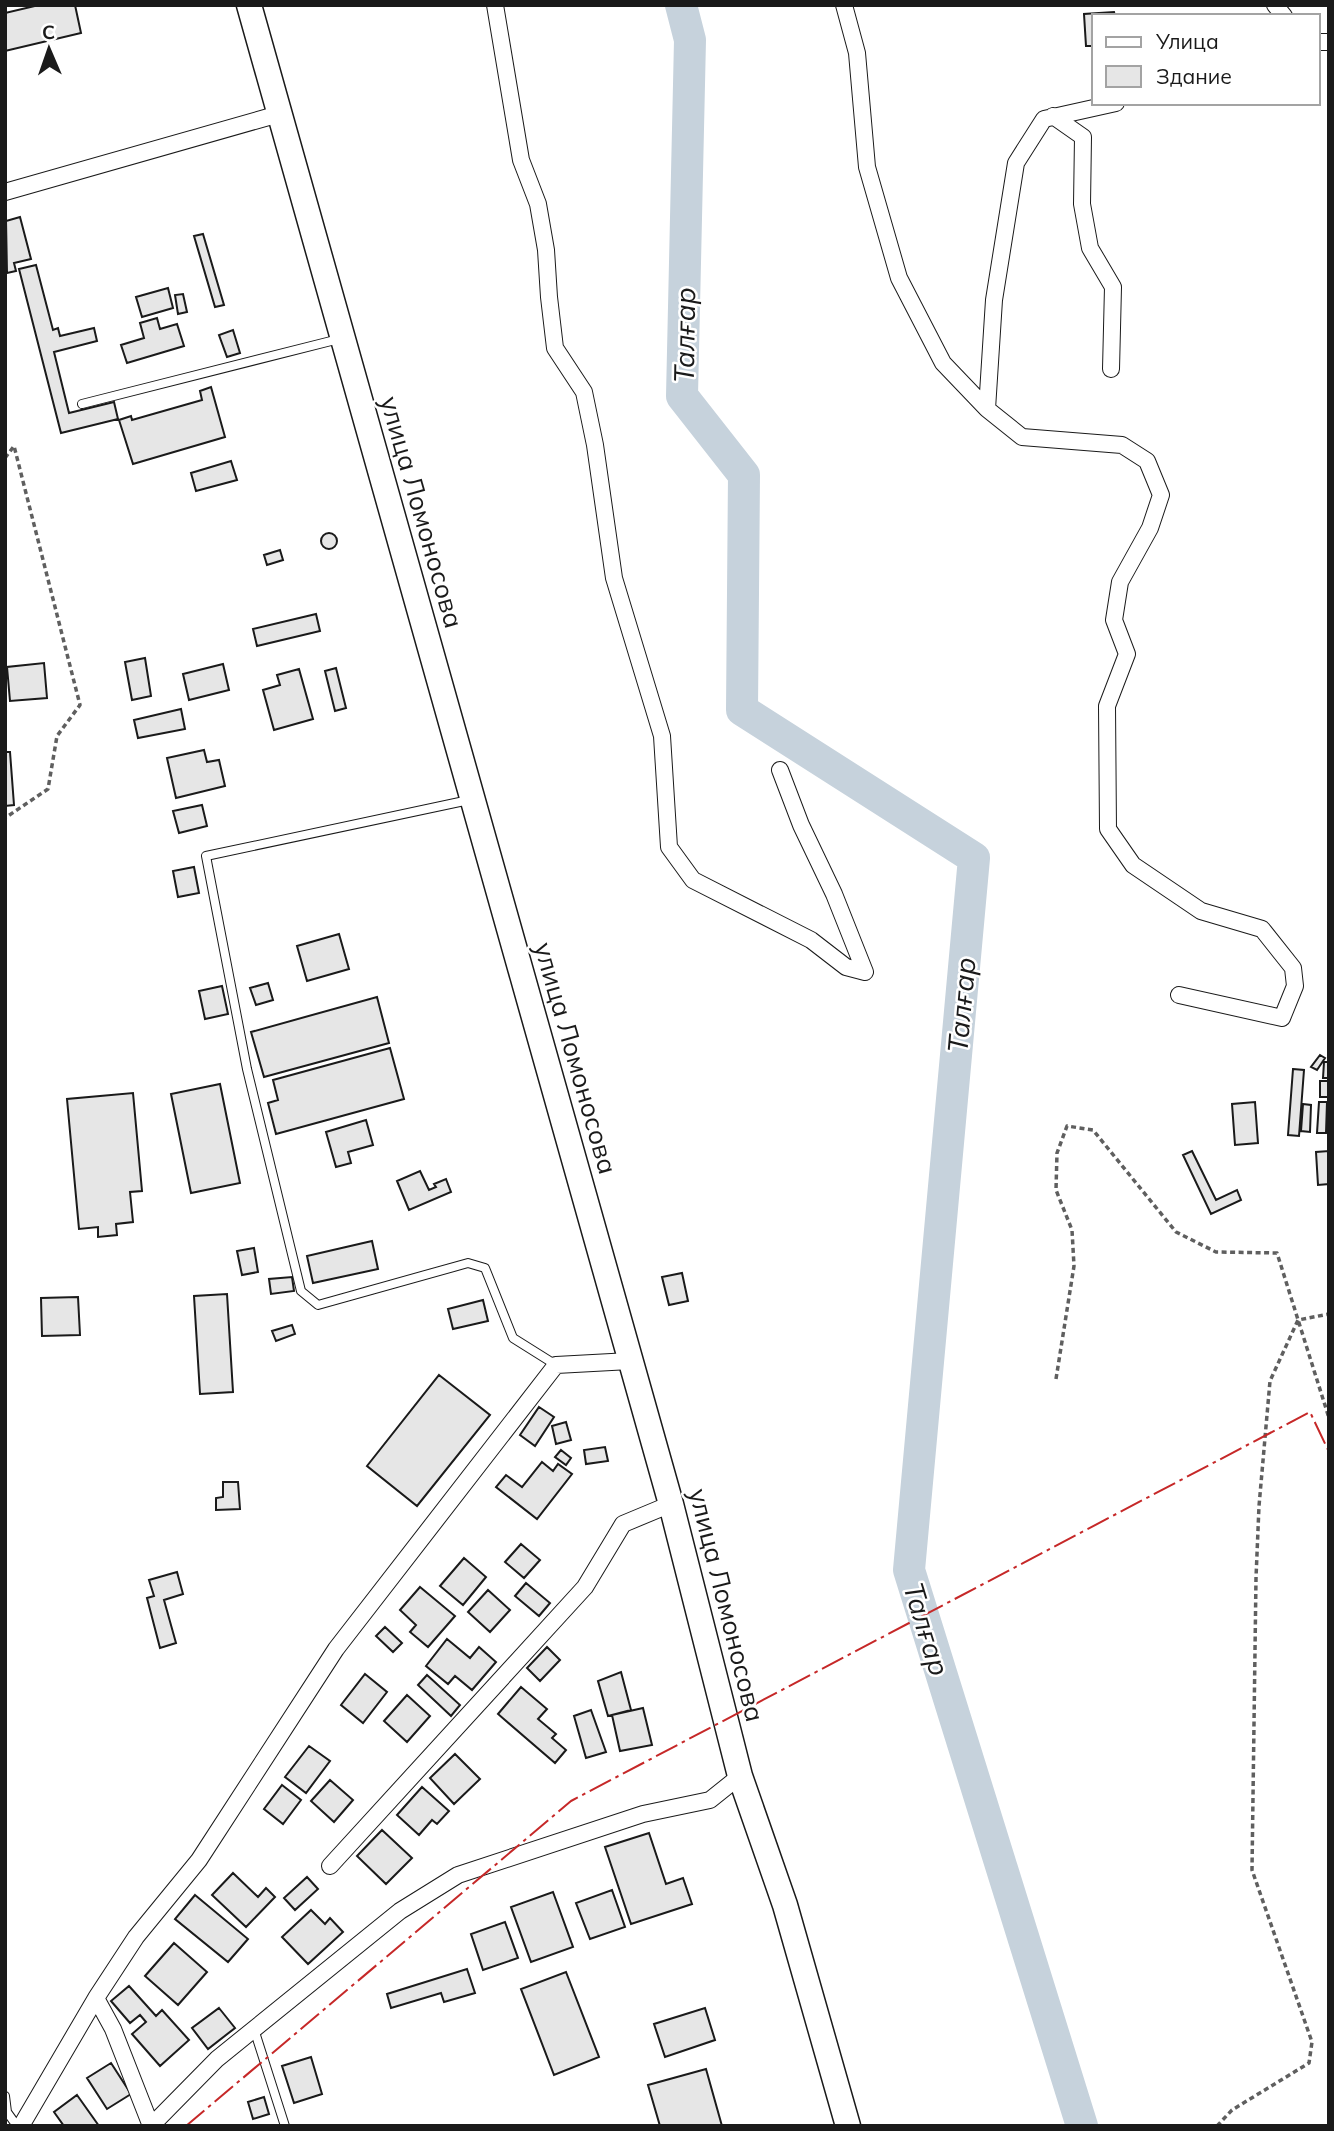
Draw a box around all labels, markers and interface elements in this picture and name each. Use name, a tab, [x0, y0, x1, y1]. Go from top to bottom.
north arrow	[14, 14, 84, 84]
legend	[1092, 14, 1320, 105]
text: С	[41, 20, 55, 44]
text: Улица	[1155, 28, 1219, 54]
text: Здание	[1156, 63, 1232, 89]
water label: Талғар	[666, 287, 702, 383]
street label: улица Ломоносова	[373, 392, 471, 632]
street label: улица Ломоносова	[527, 938, 625, 1178]
water label: Талғар	[939, 956, 983, 1054]
street label: улица Ломоносова	[682, 1485, 772, 1725]
water label: Талғар	[896, 1578, 958, 1680]

